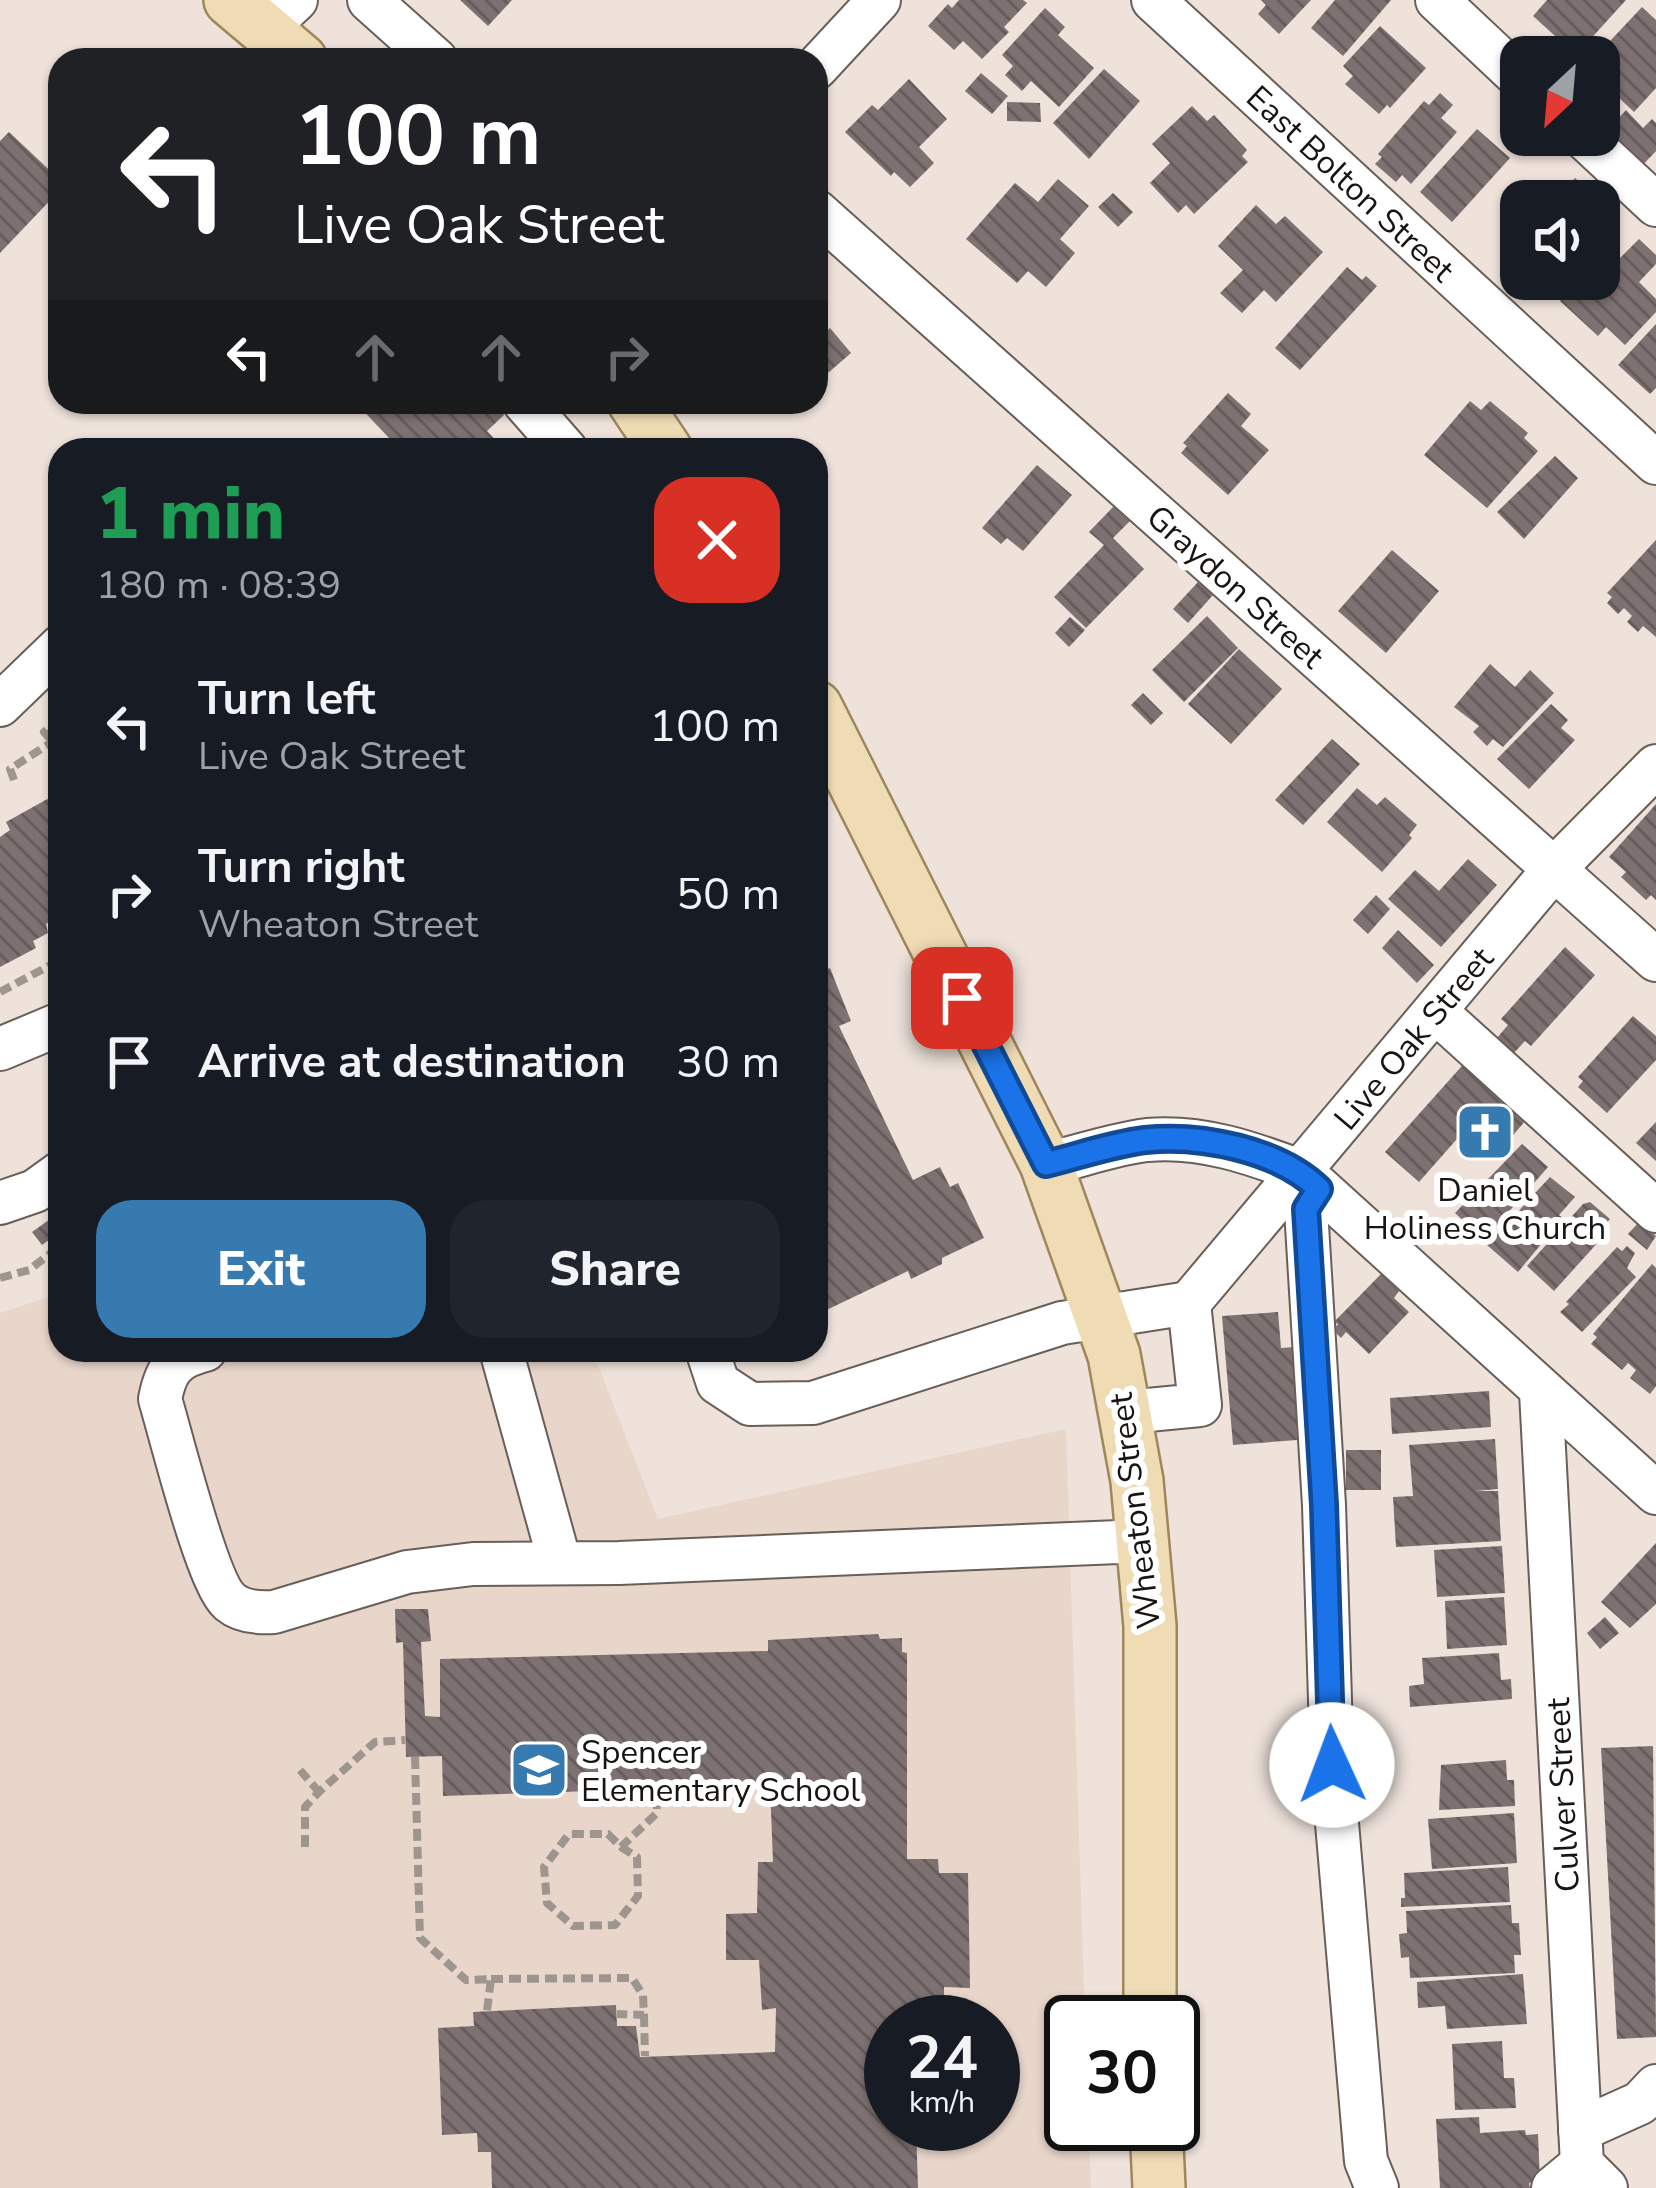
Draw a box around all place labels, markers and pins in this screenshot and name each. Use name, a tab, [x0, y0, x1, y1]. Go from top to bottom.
pin	[911, 947, 1013, 1049]
church icon: Daniel Holiness Church	[1454, 1101, 1516, 1163]
place label: Daniel Holiness Church	[1364, 1168, 1606, 1251]
place label: Spencer Elementary School	[581, 1730, 860, 1813]
school or university icon: Spencer Elementary School	[508, 1739, 570, 1801]

